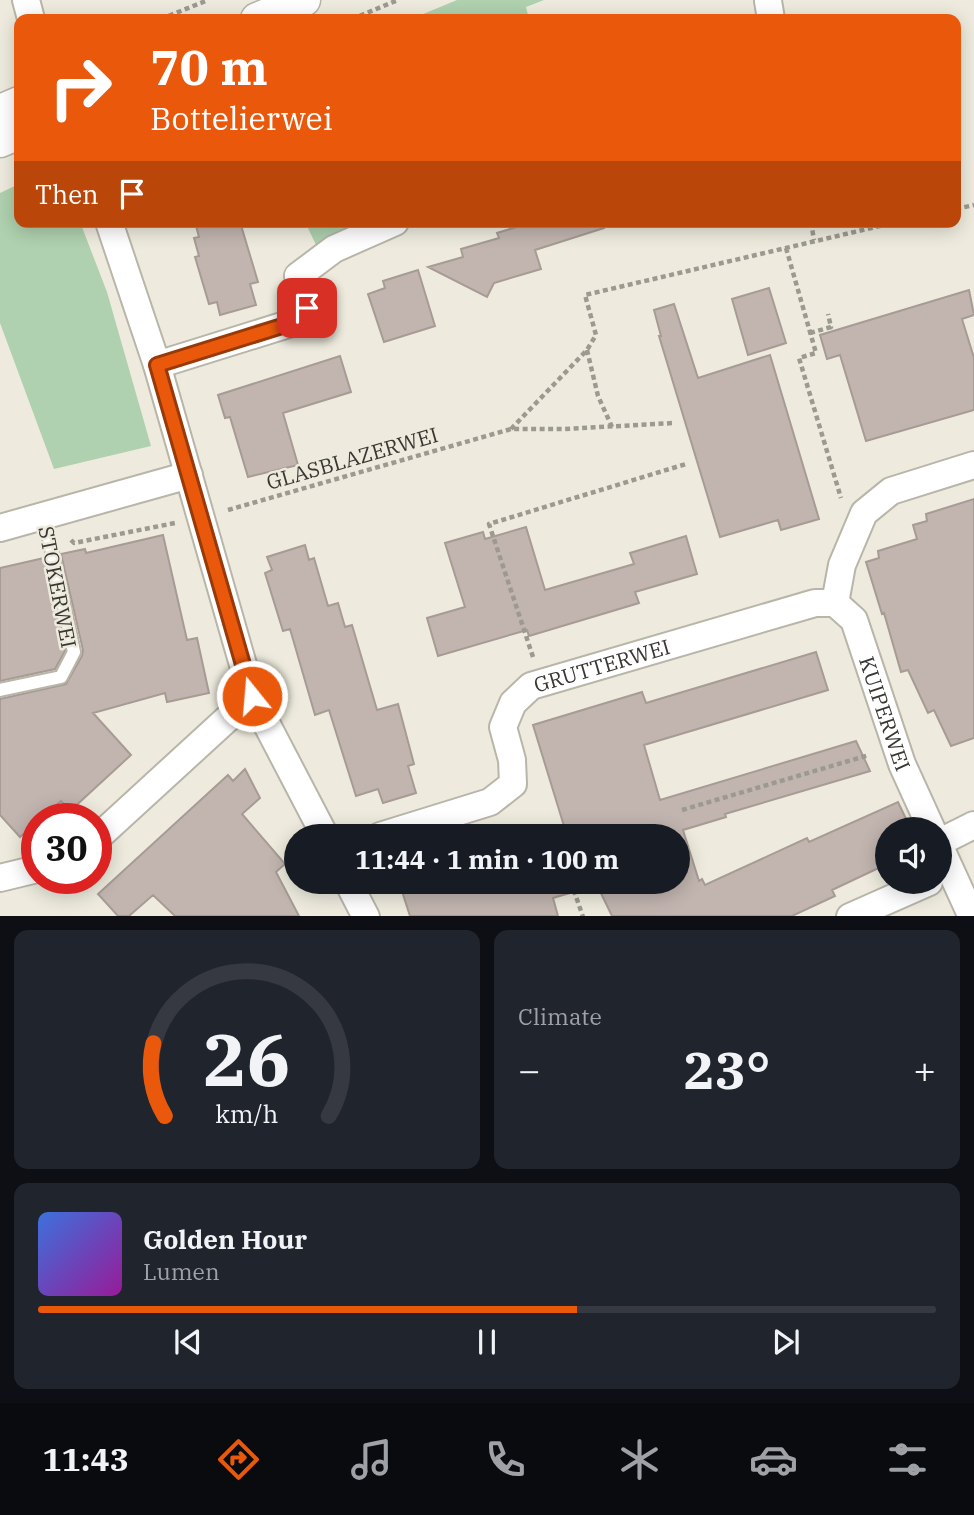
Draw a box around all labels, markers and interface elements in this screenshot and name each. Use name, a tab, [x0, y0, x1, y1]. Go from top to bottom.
text: 70 m	[150, 35, 268, 98]
icon: right	[35, 42, 126, 133]
text: Bottelierwei	[150, 97, 333, 139]
icon: arrive	[113, 175, 151, 213]
text: Then	[35, 177, 99, 211]
pin	[277, 278, 337, 338]
icon: arrive	[288, 289, 326, 327]
street label: GLASBLAZERWEI	[263, 420, 441, 496]
street label: STOKERWEI	[32, 524, 84, 650]
street label: GRUTTERWEI	[530, 632, 673, 698]
street label: KUIPERWEI	[853, 653, 917, 775]
position arrow	[215, 659, 289, 733]
speed limit sign: 30	[21, 803, 112, 894]
map controls	[875, 817, 952, 894]
button: sound	[875, 817, 952, 894]
text: 11:44 · 1 min · 100 m	[355, 842, 619, 876]
text: Climate	[518, 1001, 602, 1031]
text: 26	[203, 1011, 291, 1106]
text: 23°	[684, 1036, 770, 1103]
text: −	[518, 1045, 541, 1094]
text: +	[913, 1045, 936, 1094]
text: km/h	[215, 1096, 279, 1129]
text: Golden Hour	[143, 1222, 307, 1256]
text: Lumen	[143, 1256, 220, 1286]
icon: previous	[169, 1323, 207, 1361]
icon: pause	[468, 1323, 506, 1361]
icon: next	[767, 1323, 805, 1361]
icon: directions	[214, 1435, 263, 1484]
icon: music	[347, 1435, 396, 1484]
icon: phone	[481, 1435, 530, 1484]
icon: climate	[615, 1435, 664, 1484]
icon: car	[749, 1435, 798, 1484]
icon: filters	[883, 1435, 932, 1484]
text: 11:43	[42, 1438, 129, 1480]

